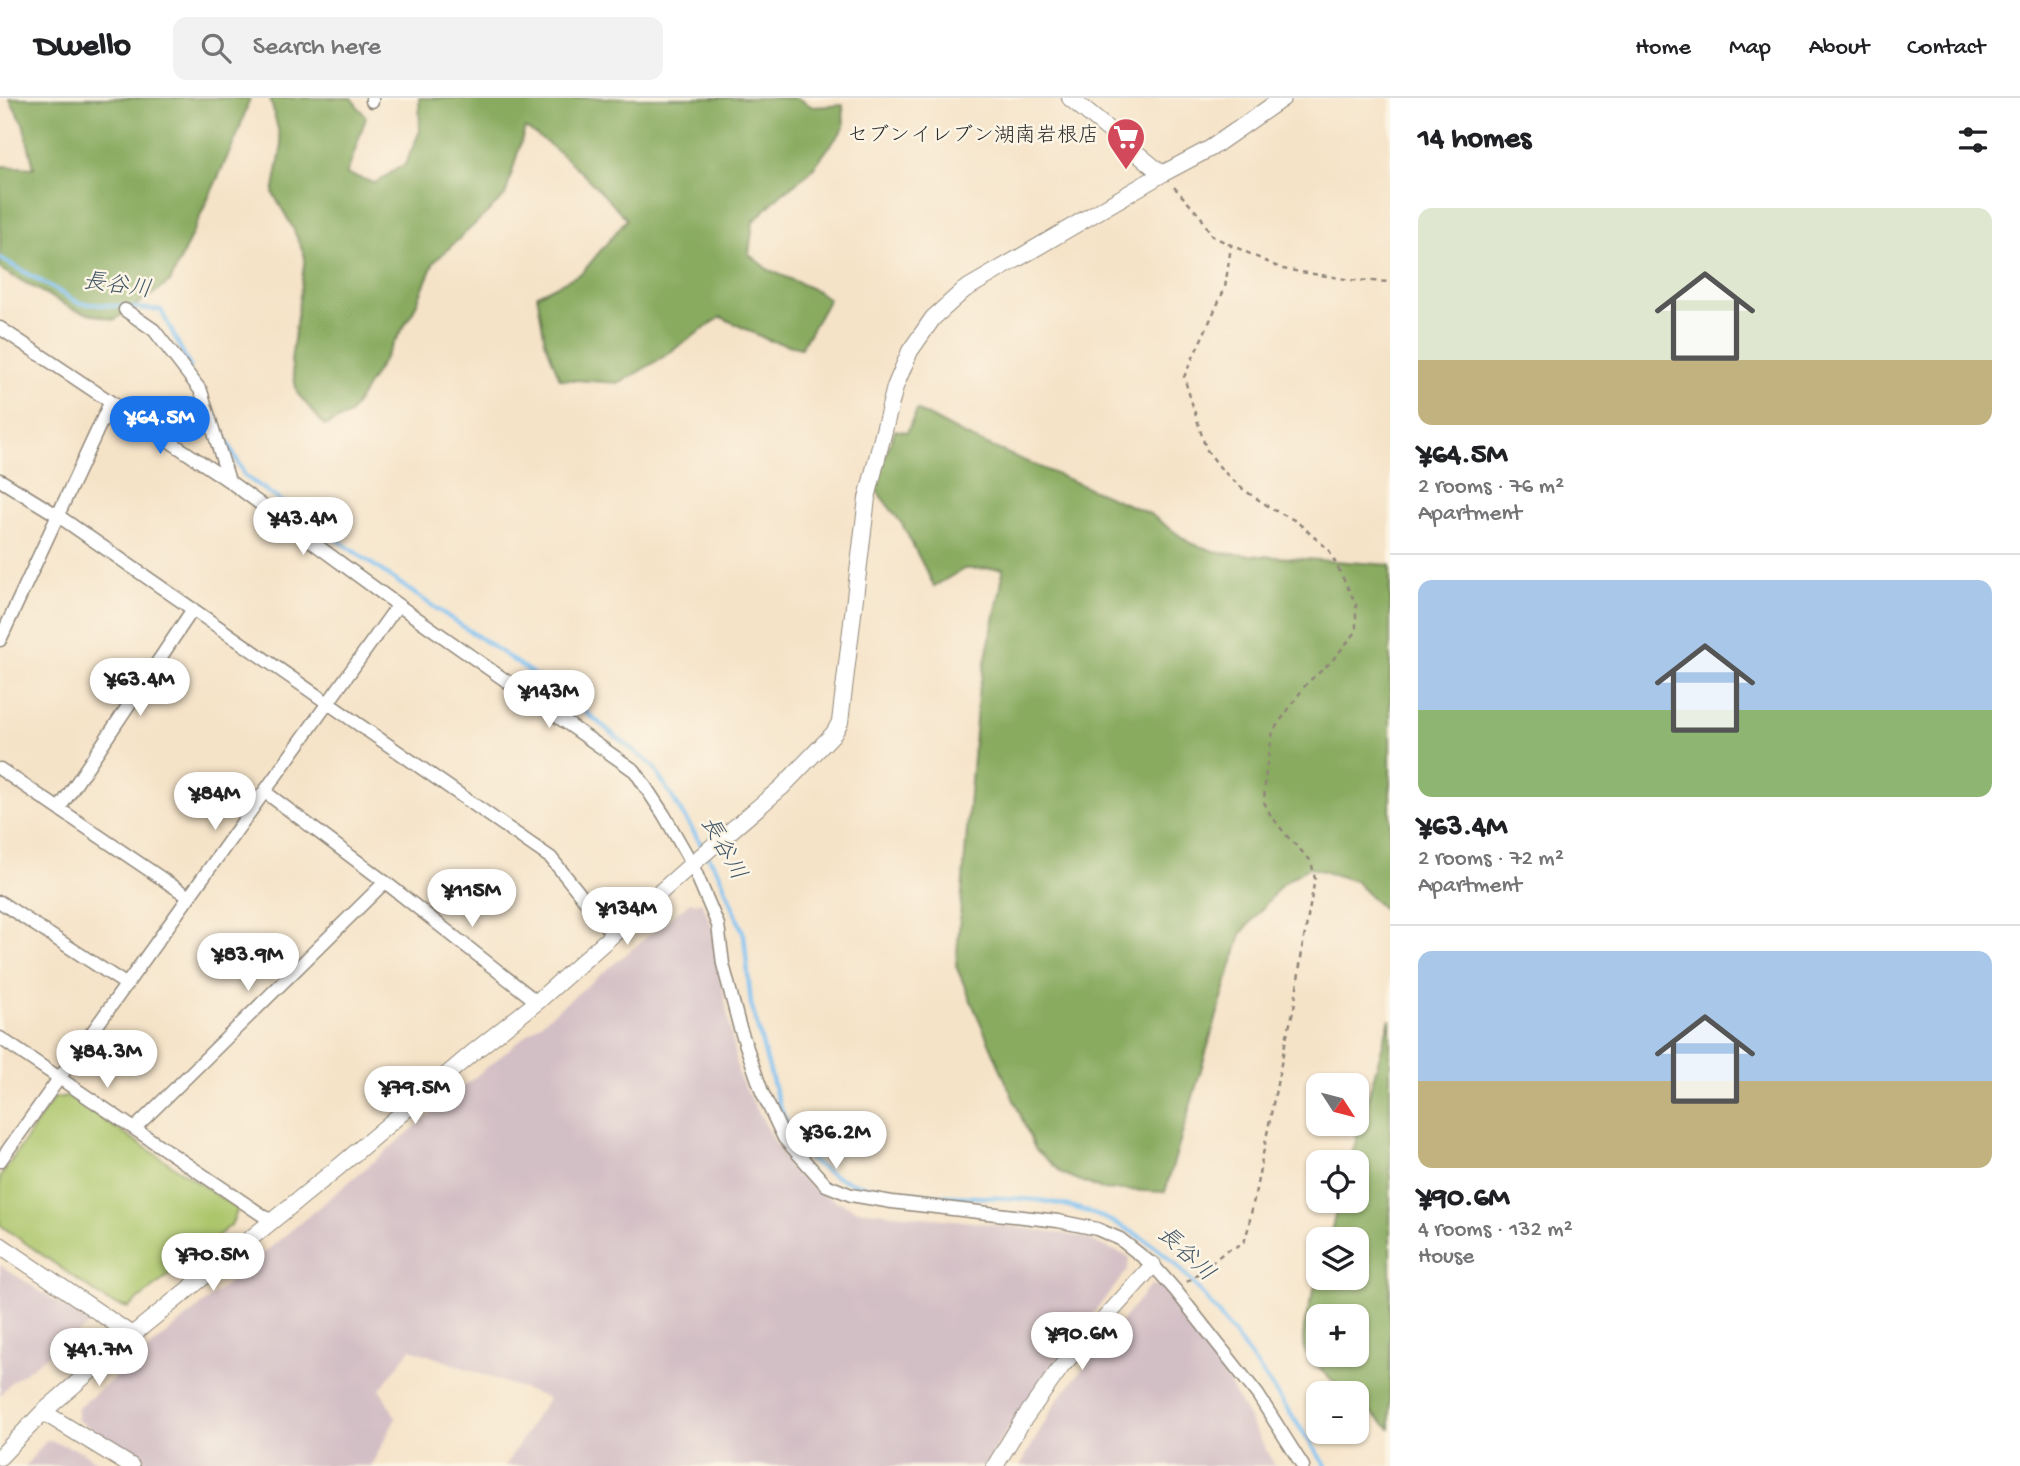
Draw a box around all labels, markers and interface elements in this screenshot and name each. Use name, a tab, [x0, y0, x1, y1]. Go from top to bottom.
search box	[173, 17, 663, 80]
text: Dwello	[35, 29, 131, 67]
icon: search	[197, 29, 235, 67]
text: Search here	[253, 33, 381, 64]
text: Home	[1635, 34, 1691, 63]
text: Map	[1729, 34, 1771, 63]
text: About	[1809, 34, 1869, 63]
text: Contact	[1907, 34, 1985, 63]
supermarket icon: セブンイレブン湖南岩根店	[1105, 116, 1147, 171]
icon: filters	[1954, 121, 1992, 159]
place label: セブンイレブン湖南岩根店	[847, 123, 1099, 150]
text: 14 homes	[1418, 123, 1531, 158]
icon: home	[1642, 253, 1768, 379]
water label: 長谷川	[81, 269, 153, 305]
pin: ¥64.5M	[103, 396, 217, 456]
text: ¥64.5M	[126, 405, 194, 432]
text: ¥64.5M	[1418, 439, 1507, 474]
text: 2 rooms · 76 m²	[1418, 474, 1564, 501]
pin: ¥43.4M	[246, 498, 360, 557]
text: Apartment	[1418, 501, 1522, 528]
text: ¥43.4M	[269, 506, 337, 533]
icon: home	[1642, 625, 1768, 751]
pin: ¥63.4M	[83, 658, 197, 718]
text: ¥63.4M	[106, 667, 174, 694]
pin: ¥143M	[500, 670, 598, 730]
text: ¥143M	[520, 679, 578, 706]
pin: ¥84M	[174, 772, 256, 832]
text: ¥84M	[190, 781, 240, 808]
text: ¥63.4M	[1418, 811, 1507, 846]
water label: 長谷川	[693, 812, 751, 886]
text: 2 rooms · 72 m²	[1418, 846, 1564, 873]
pin: ¥115M	[423, 870, 521, 929]
text: Apartment	[1418, 873, 1522, 900]
text: ¥115M	[443, 878, 501, 905]
pin: ¥134M	[578, 888, 676, 947]
text: ¥134M	[598, 896, 656, 923]
pin: ¥83.9M	[191, 934, 305, 993]
text: ¥83.9M	[213, 942, 283, 969]
icon: home	[1642, 996, 1768, 1122]
pin: ¥84.3M	[50, 1030, 164, 1090]
text: ¥84.3M	[72, 1039, 142, 1066]
pin: ¥79.5M	[358, 1066, 472, 1126]
north arrow	[1306, 1073, 1368, 1136]
map controls	[1306, 1073, 1369, 1444]
text: ¥79.5M	[380, 1075, 450, 1102]
pin: ¥36.2M	[779, 1112, 893, 1171]
text: ¥36.2M	[802, 1120, 870, 1147]
button: locate	[1306, 1150, 1369, 1213]
text: ¥90.6M	[1418, 1182, 1509, 1217]
text: 4 rooms · 132 m²	[1418, 1217, 1573, 1244]
water label: 長谷川	[1151, 1222, 1219, 1288]
button: layers	[1306, 1227, 1369, 1290]
pin: ¥70.5M	[156, 1234, 270, 1293]
text: ¥70.5M	[178, 1242, 248, 1269]
text: House	[1418, 1244, 1474, 1271]
button: +	[1306, 1304, 1369, 1367]
pin: ¥90.6M	[1025, 1312, 1139, 1372]
text: ¥90.6M	[1047, 1321, 1117, 1348]
pin: ¥41.7M	[42, 1328, 156, 1388]
text: ¥41.7M	[66, 1337, 132, 1364]
button: −	[1306, 1381, 1369, 1444]

